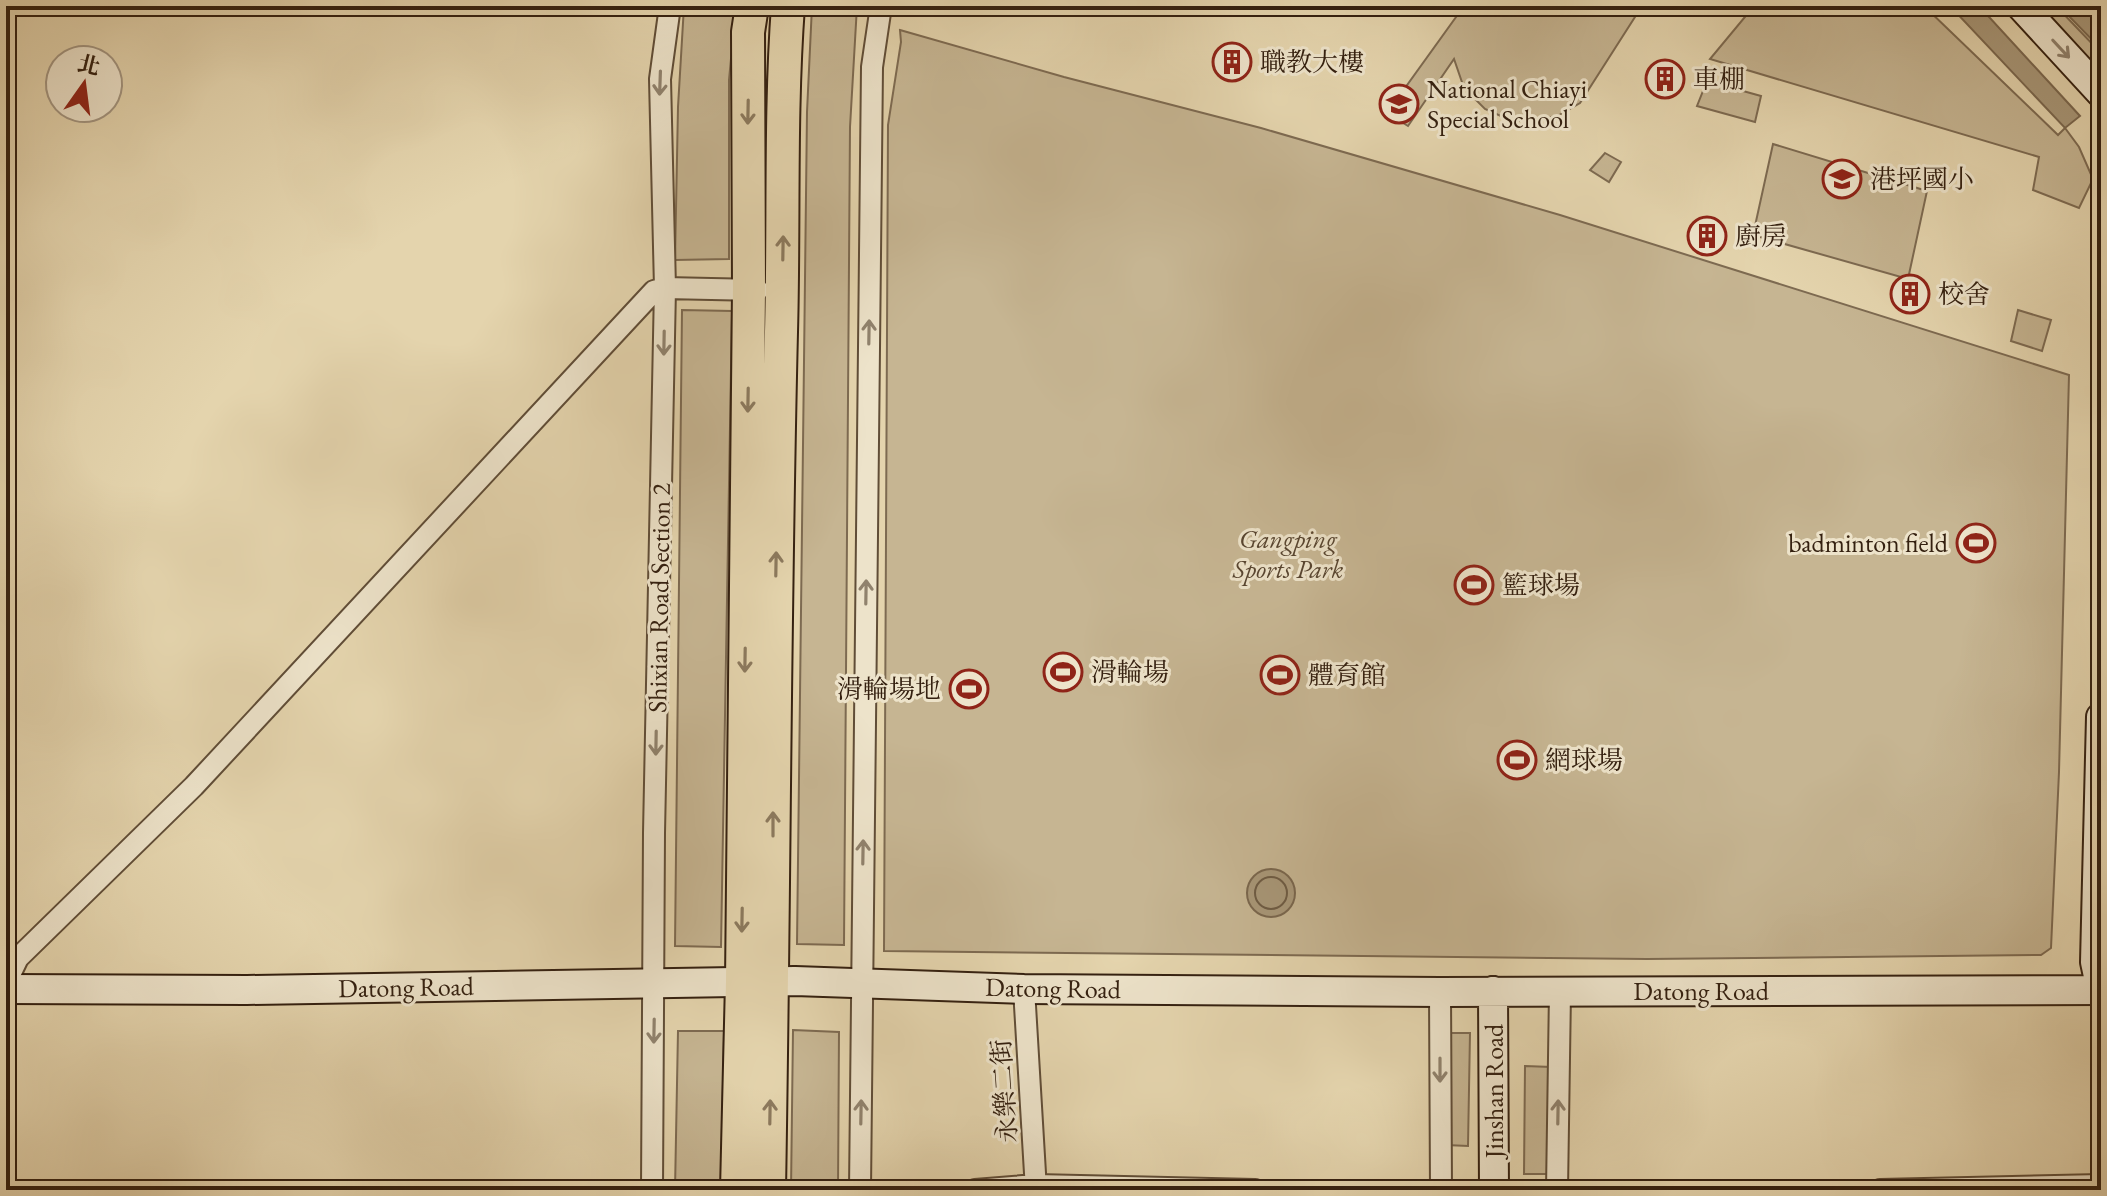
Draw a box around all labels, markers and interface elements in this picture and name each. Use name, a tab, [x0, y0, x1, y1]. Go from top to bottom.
one-way arrow	[2052, 39, 2070, 59]
building icon: 職教大樓	[1211, 41, 1253, 83]
north arrow	[44, 44, 124, 124]
place label: 職教大樓	[1260, 45, 1364, 79]
text: 北	[75, 48, 103, 82]
building icon: 車棚	[1644, 58, 1686, 100]
place label: 車棚	[1693, 62, 1745, 96]
one-way arrow	[653, 69, 668, 96]
place label: National Chiayi Special School	[1427, 72, 1587, 136]
school or university icon: National Chiayi Special School	[1378, 83, 1420, 125]
one-way arrow	[740, 98, 755, 125]
school or university icon: 港坪國小	[1821, 158, 1863, 200]
place label: 港坪國小	[1870, 162, 1974, 196]
building icon: 廚房	[1686, 215, 1728, 257]
place label: 廚房	[1735, 219, 1787, 253]
one-way arrow	[775, 235, 791, 262]
building icon: 校舍	[1889, 273, 1931, 315]
place label: 校舍	[1938, 277, 1990, 311]
one-way arrow	[861, 319, 877, 346]
one-way arrow	[656, 329, 671, 356]
one-way arrow	[740, 386, 756, 413]
street label: Shixian Road Section 2	[640, 482, 678, 713]
park label: Gangping Sports Park	[1232, 522, 1344, 586]
sports icon: badminton field	[1955, 522, 1997, 564]
place label: badminton field	[1788, 526, 1949, 560]
one-way arrow	[768, 551, 783, 578]
sports icon: 籃球場	[1453, 564, 1495, 606]
place label: 籃球場	[1502, 568, 1580, 602]
one-way arrow	[858, 579, 874, 606]
one-way arrow	[737, 646, 753, 673]
sports icon: 滑輪場	[1042, 651, 1084, 693]
sports icon: 體育館	[1259, 654, 1301, 696]
place label: 滑輪場	[1091, 655, 1169, 689]
place label: 體育館	[1308, 658, 1386, 692]
sports icon: 滑輪場地	[948, 668, 990, 710]
place label: 滑輪場地	[837, 672, 941, 706]
one-way arrow	[648, 729, 664, 756]
sports icon: 網球場	[1496, 739, 1538, 781]
place label: 網球場	[1545, 743, 1623, 777]
one-way arrow	[765, 811, 781, 838]
one-way arrow	[856, 839, 871, 866]
one-way arrow	[734, 906, 750, 933]
street label: Datong Road	[338, 969, 475, 1005]
street label: Datong Road	[985, 970, 1122, 1006]
street label: Datong Road	[1633, 974, 1770, 1008]
one-way arrow	[646, 1017, 662, 1044]
street label: Jinshan Road	[1477, 1023, 1511, 1160]
street label: 永樂二街	[983, 1038, 1025, 1144]
one-way arrow	[1432, 1056, 1448, 1083]
one-way arrow	[762, 1099, 778, 1126]
one-way arrow	[853, 1099, 869, 1126]
one-way arrow	[1551, 1099, 1566, 1126]

